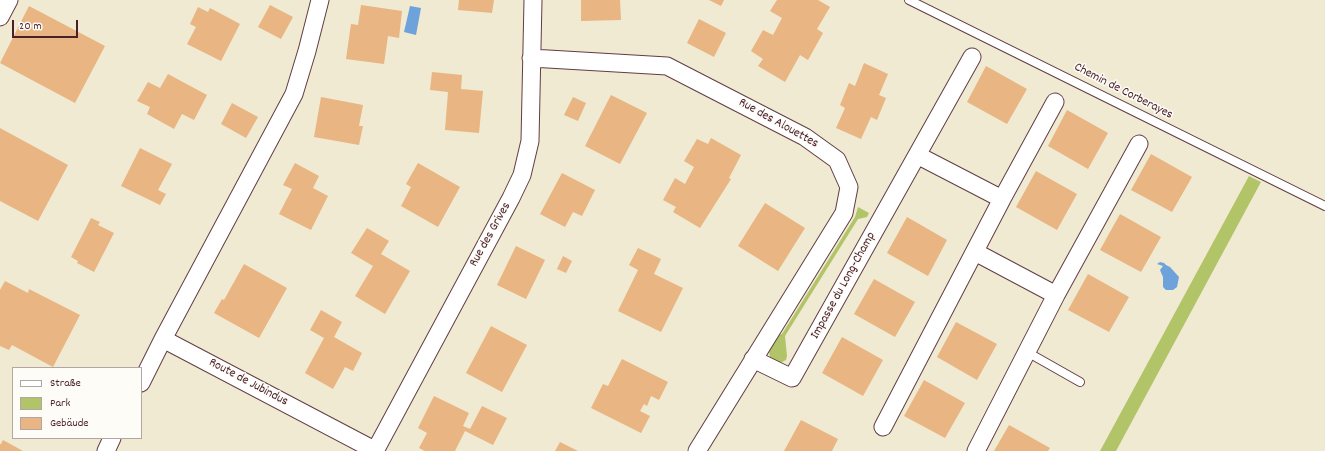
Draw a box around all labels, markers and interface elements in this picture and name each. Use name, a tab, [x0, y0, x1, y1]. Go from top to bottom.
scale bar	[14, 12, 80, 38]
text: 20 m	[19, 18, 42, 35]
street label: Chemin de Corberayes	[1071, 60, 1175, 124]
street label: Rue des Alouettes	[735, 96, 821, 152]
street label: Rue des Grives	[467, 200, 515, 270]
street label: Impasse du Long-Champ	[808, 230, 880, 342]
street label: Route de Jubindus	[206, 356, 290, 410]
legend	[12, 367, 142, 439]
text: Straße	[50, 375, 81, 392]
text: Park	[50, 395, 70, 412]
text: Gebäude	[50, 415, 89, 432]

